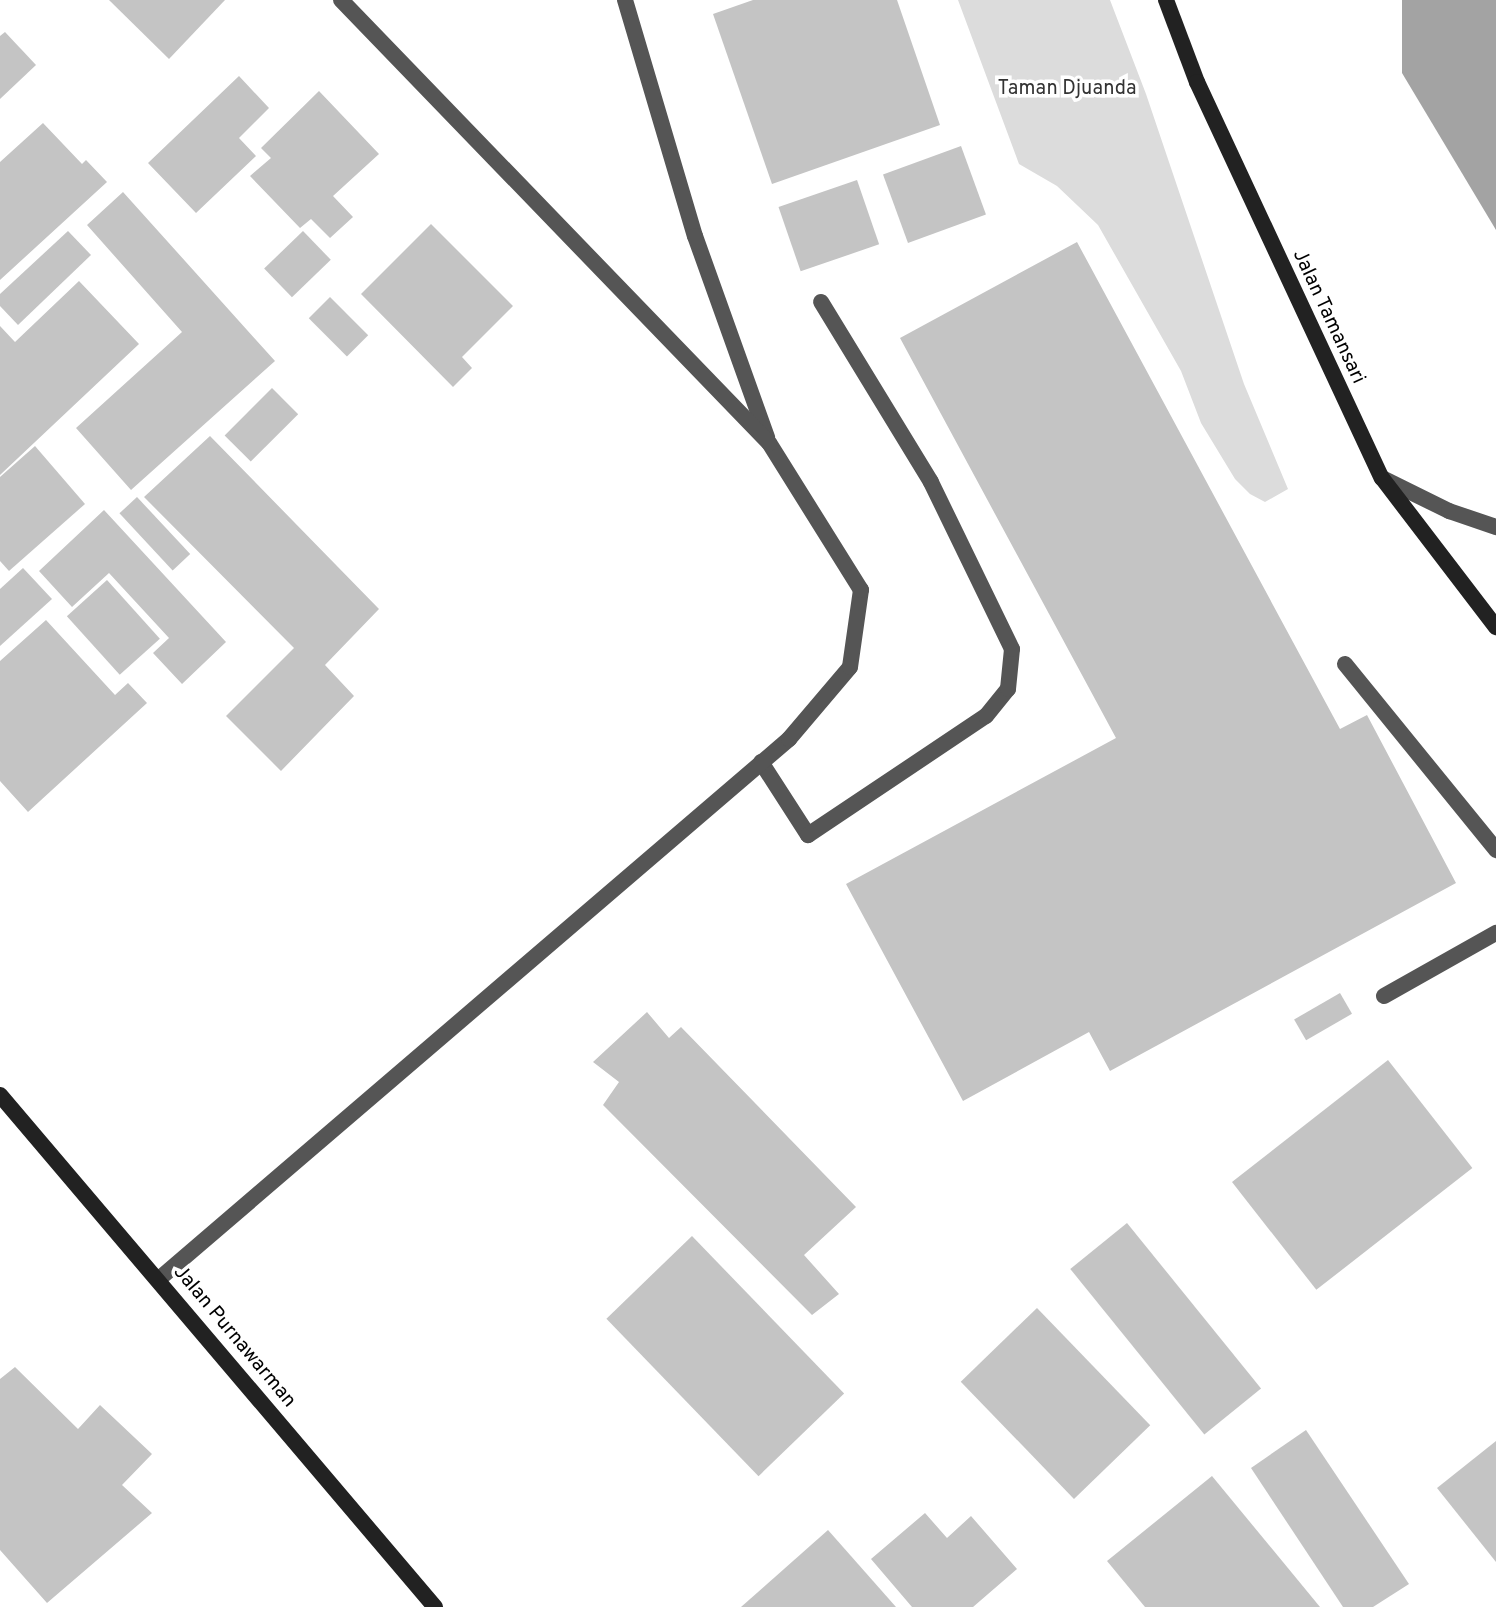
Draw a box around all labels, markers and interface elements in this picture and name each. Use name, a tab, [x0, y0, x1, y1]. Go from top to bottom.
park label: Taman Djuanda	[997, 77, 1137, 101]
street label: Jalan Tamansari	[1286, 246, 1370, 388]
street label: Jalan Purnawarman	[168, 1261, 300, 1413]

